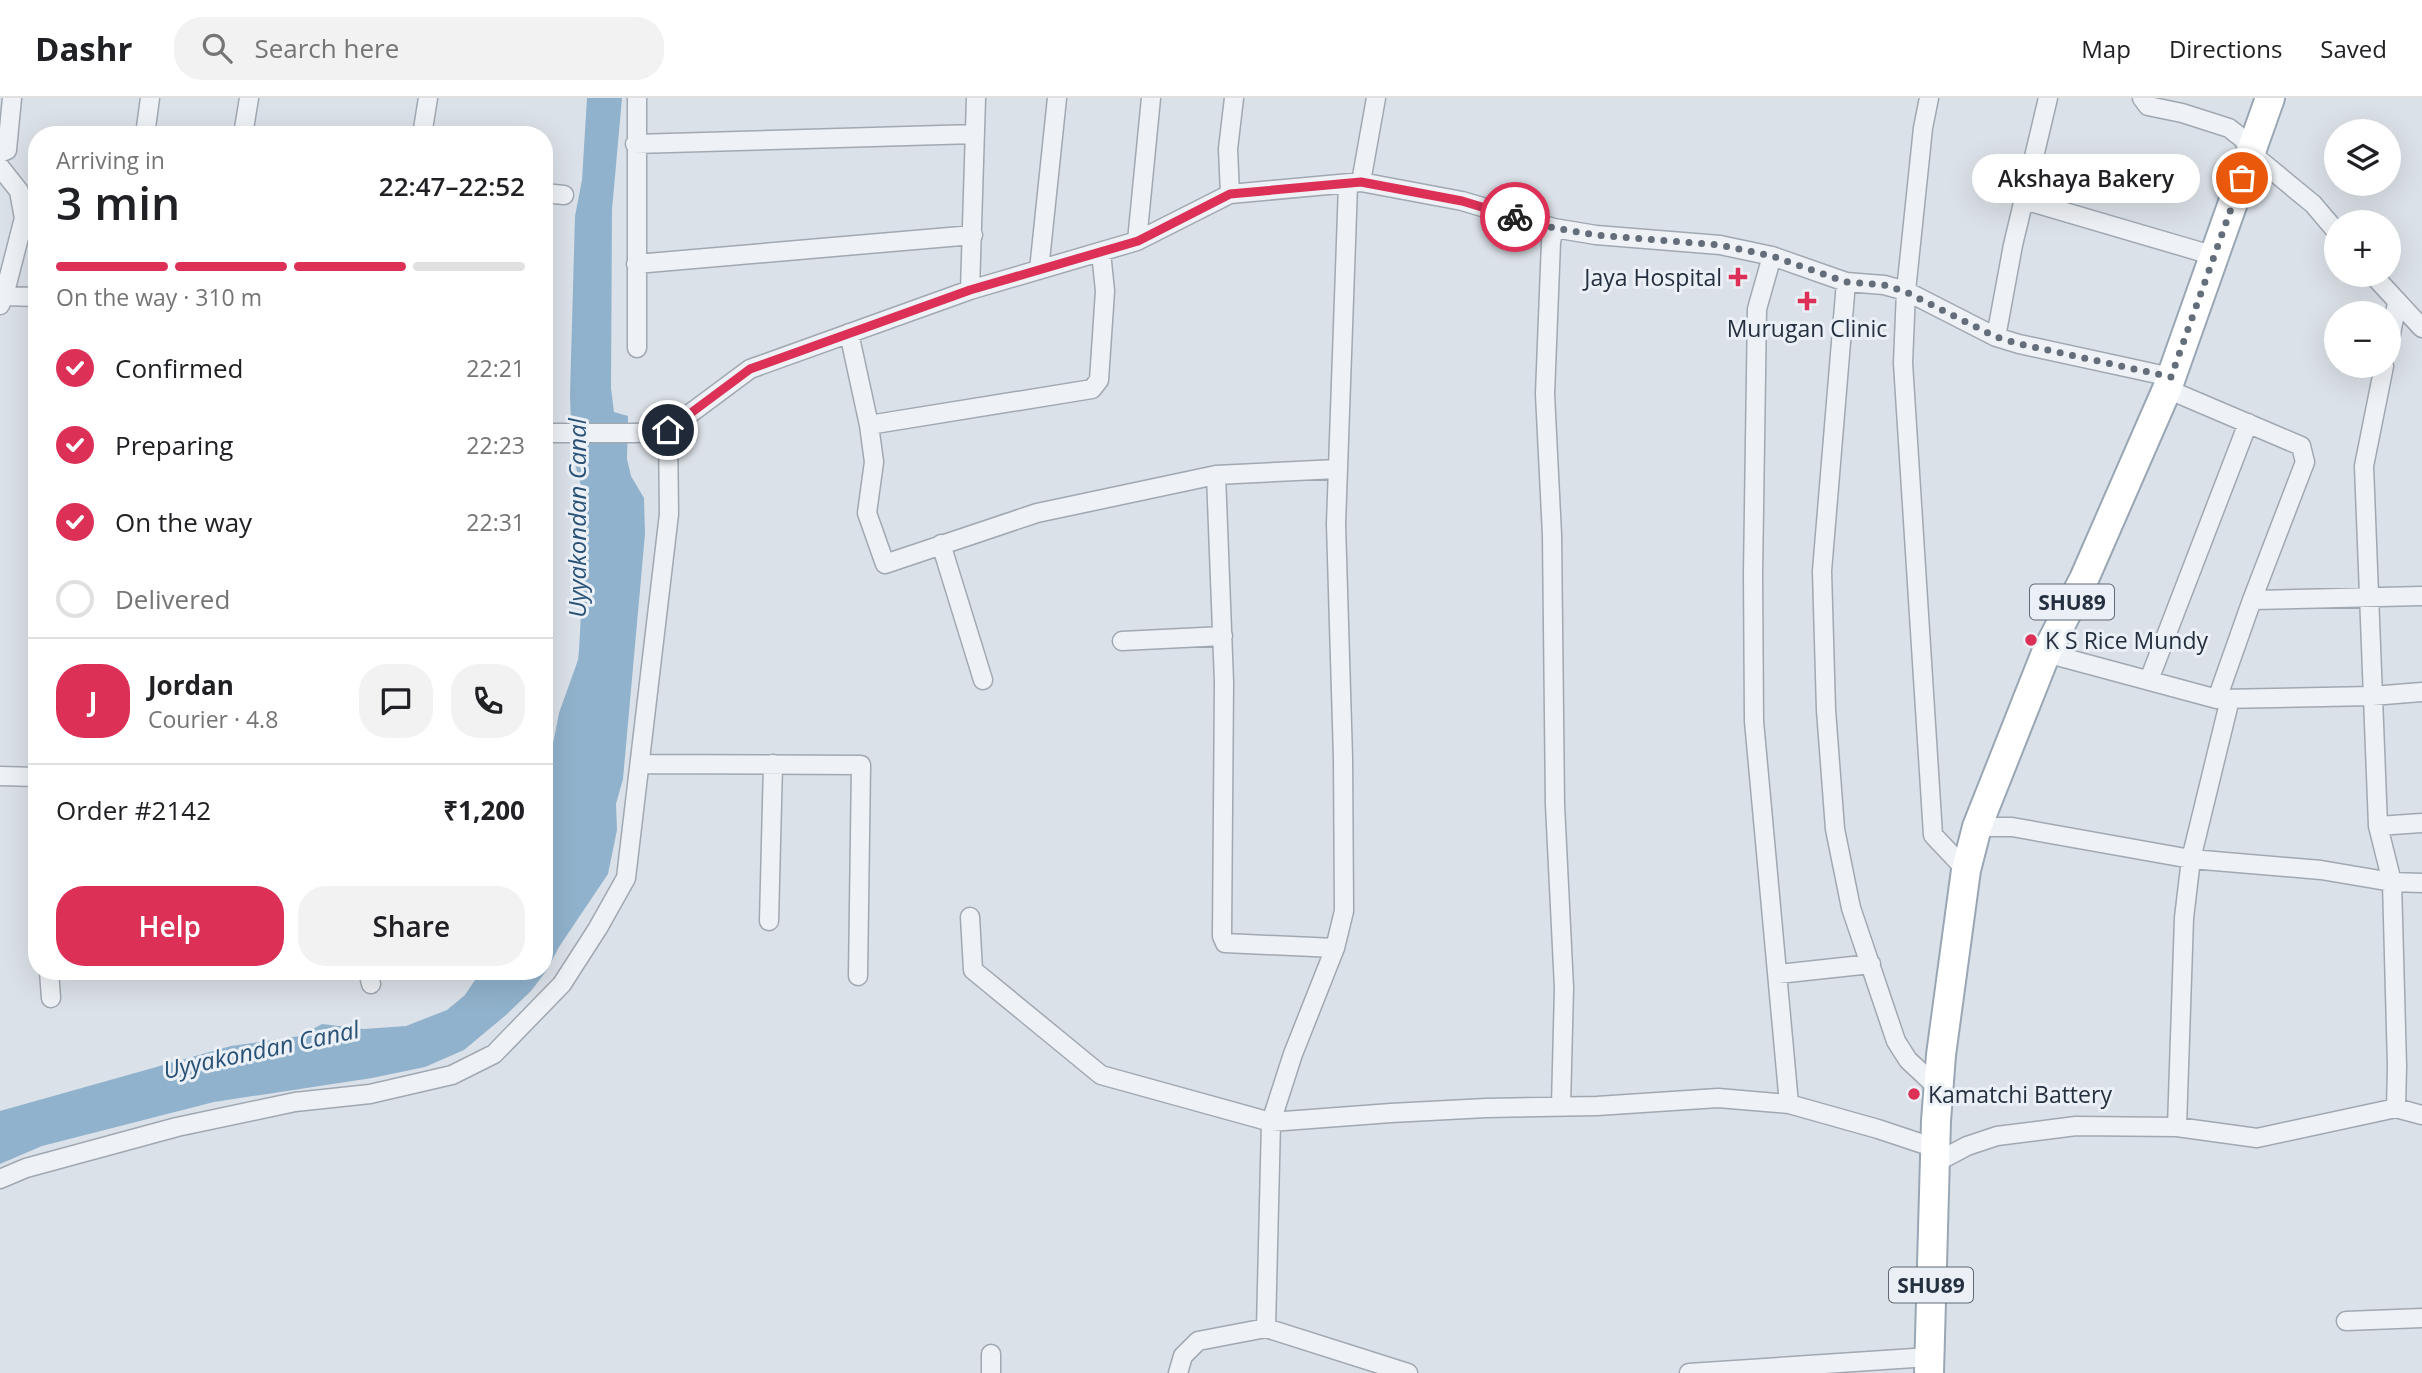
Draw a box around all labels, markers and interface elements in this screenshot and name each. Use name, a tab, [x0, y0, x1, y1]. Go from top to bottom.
search box	[174, 17, 664, 80]
text: Dashr	[35, 26, 132, 71]
icon: search	[198, 29, 236, 67]
text: Search here	[254, 30, 399, 66]
text: Map	[2081, 32, 2131, 65]
text: Directions	[2169, 32, 2282, 65]
text: Saved	[2320, 32, 2387, 65]
map controls	[2324, 119, 2401, 378]
button: layers	[2324, 119, 2401, 196]
text: Arriving in	[56, 144, 165, 176]
pin	[2212, 148, 2272, 208]
callout: Akshaya Bakery	[1972, 154, 2200, 202]
icon: bag	[2223, 159, 2261, 197]
text: Akshaya Bakery	[1998, 162, 2174, 194]
text: 22:47–22:52	[379, 168, 525, 204]
text: 3 min	[56, 171, 180, 233]
courier	[1480, 182, 1550, 252]
icon: bike	[1496, 198, 1534, 236]
button: +	[2324, 210, 2401, 287]
place label: Jaya Hospital	[1582, 261, 1722, 293]
marker: Jaya Hospital	[1728, 267, 1748, 287]
text: On the way · 310 m	[56, 281, 262, 313]
marker: Murugan Clinic	[1797, 291, 1817, 311]
button: −	[2324, 301, 2401, 378]
place label: Murugan Clinic	[1727, 312, 1887, 344]
icon: check	[56, 349, 94, 387]
text: Confirmed	[115, 350, 243, 386]
text: 22:21	[466, 352, 525, 384]
pin	[638, 400, 698, 460]
icon: home	[649, 411, 687, 449]
water label: Uyyakondan Canal	[560, 417, 593, 618]
icon: check	[56, 426, 94, 464]
text: Preparing	[115, 427, 233, 463]
text: 22:23	[466, 429, 525, 461]
icon: check	[56, 503, 94, 541]
text: On the way	[115, 504, 252, 540]
text: 22:31	[466, 506, 525, 538]
text: Delivered	[115, 581, 230, 617]
road number: SHU89	[2030, 584, 2114, 620]
place label: K S Rice Mundy	[2045, 624, 2209, 656]
marker: K S Rice Mundy	[2023, 632, 2039, 648]
button: chat	[359, 664, 433, 738]
button: phone	[451, 664, 525, 738]
text: Jordan	[148, 667, 234, 703]
text: J	[89, 683, 97, 719]
text: Courier · 4.8	[148, 703, 278, 735]
text: Order #2142	[56, 792, 211, 828]
text: ₹1,200	[443, 792, 525, 828]
button: Help	[56, 886, 284, 966]
button: Share	[298, 886, 525, 966]
water label: Uyyakondan Canal	[160, 1012, 363, 1086]
place label: Kamatchi Battery	[1928, 1078, 2112, 1110]
marker: Kamatchi Battery	[1906, 1086, 1922, 1102]
road number: SHU89	[1889, 1268, 1973, 1302]

